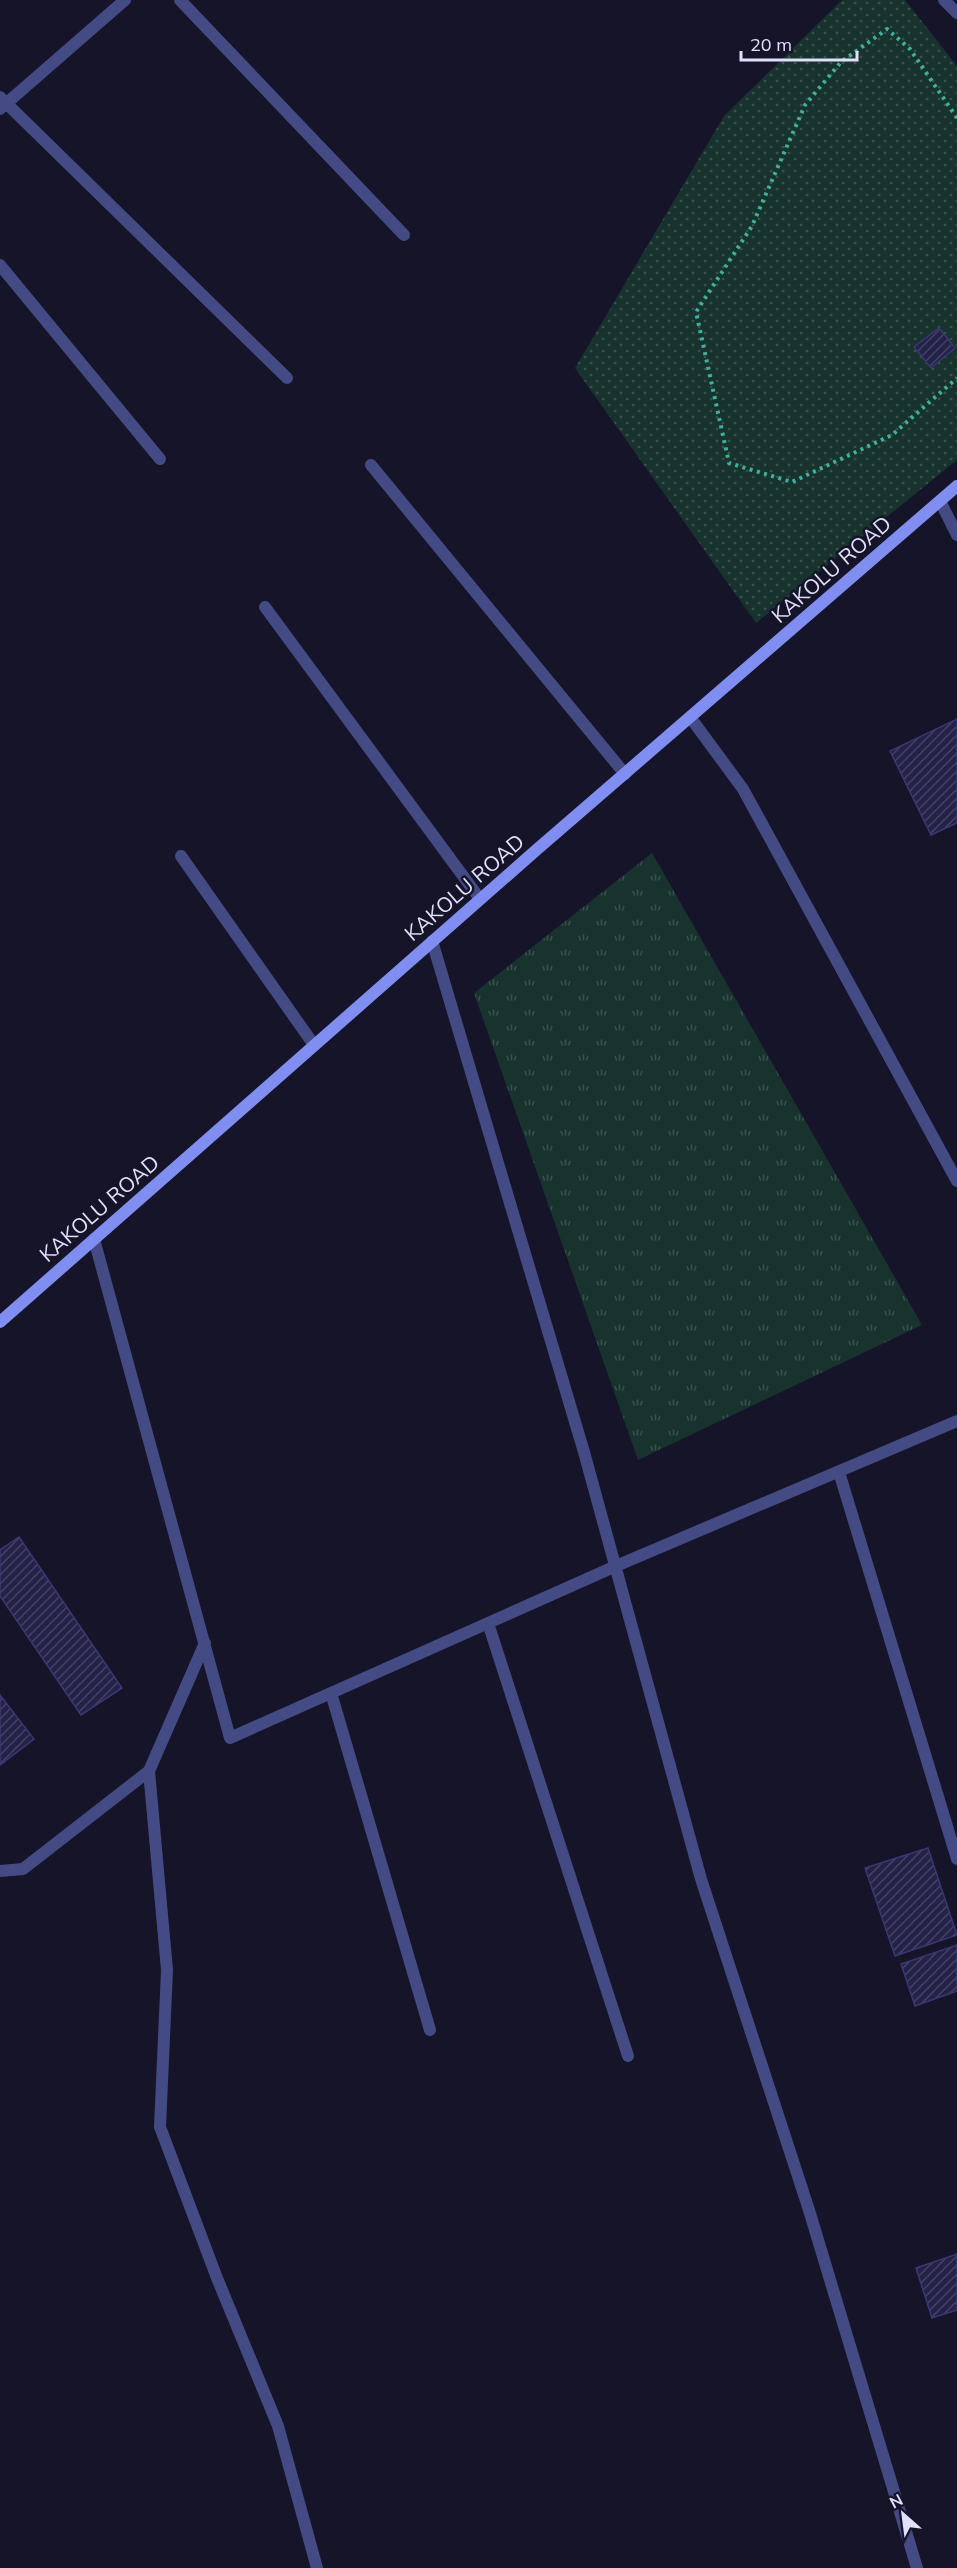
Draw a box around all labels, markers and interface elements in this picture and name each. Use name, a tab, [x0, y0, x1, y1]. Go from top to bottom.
scale bar	[741, 24, 856, 62]
text: 20 m	[750, 33, 792, 56]
street label: KAKOLU ROAD	[766, 510, 896, 628]
street label: KAKOLU ROAD	[399, 828, 529, 946]
street label: KAKOLU ROAD	[34, 1149, 164, 1267]
north arrow	[873, 2484, 933, 2544]
text: N	[886, 2489, 906, 2512]

